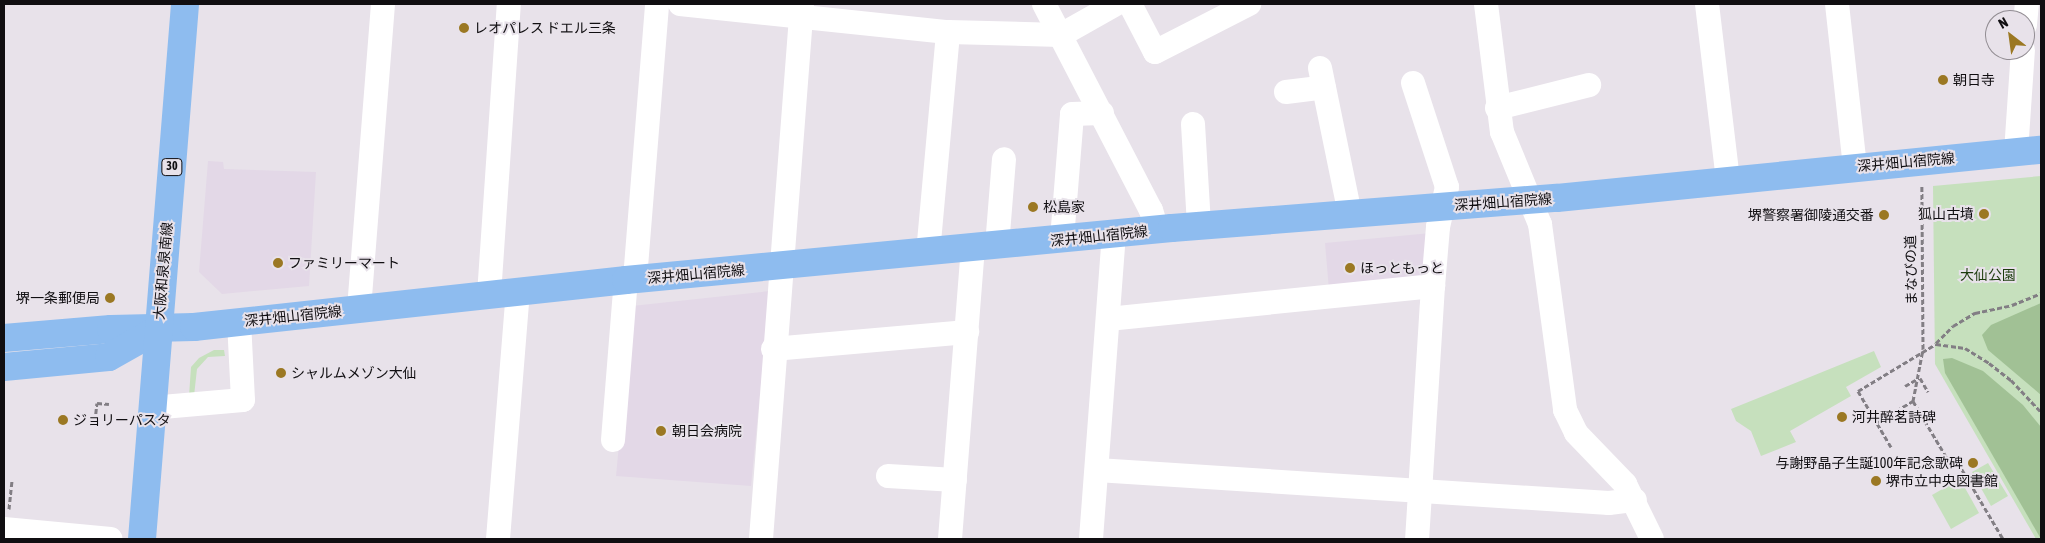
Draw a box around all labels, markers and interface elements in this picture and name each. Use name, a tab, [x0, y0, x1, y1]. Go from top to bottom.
north arrow	[1985, 10, 2035, 60]
text: N	[1995, 14, 2011, 32]
place label: レオパレス ドエル三条	[474, 20, 616, 36]
marker: レオパレス ドエル三条	[458, 22, 470, 34]
place label: 朝日寺	[1953, 72, 1995, 88]
marker: 朝日寺	[1937, 74, 1949, 86]
street label: 深井畑山宿院線	[1856, 149, 1956, 175]
road number: 30	[161, 158, 183, 176]
street label: 深井畑山宿院線	[1454, 190, 1552, 214]
place label: 松島家	[1043, 199, 1085, 215]
marker: 松島家	[1027, 201, 1039, 213]
place label: 狐山古墳	[1918, 206, 1974, 222]
place label: 堺警察署御陵通交番	[1748, 207, 1874, 223]
marker: 狐山古墳	[1978, 208, 1990, 220]
marker: 堺警察署御陵通交番	[1878, 209, 1890, 221]
street label: 大阪和泉泉南線	[150, 221, 176, 321]
street label: 深井畑山宿院線	[1049, 223, 1149, 249]
street label: まなびの道	[1902, 235, 1920, 305]
place label: ファミリーマート	[288, 255, 400, 271]
marker: ファミリーマート	[272, 257, 284, 269]
place label: ほっともっと	[1360, 260, 1444, 276]
street label: 深井畑山宿院線	[646, 261, 746, 287]
marker: ほっともっと	[1344, 262, 1356, 274]
park label: 大仙公園	[1960, 267, 2016, 283]
place label: 堺一条郵便局	[16, 290, 100, 306]
marker: 堺一条郵便局	[104, 292, 116, 304]
street label: 深井畑山宿院線	[243, 303, 343, 329]
place label: シャルムメゾン大仙	[291, 365, 417, 381]
marker: シャルムメゾン大仙	[275, 367, 287, 379]
place label: 河井醉茗詩碑	[1852, 409, 1936, 425]
marker: 河井醉茗詩碑	[1836, 411, 1848, 423]
place label: ジョリーパスタ	[73, 412, 171, 428]
marker: ジョリーパスタ	[57, 414, 69, 426]
place label: 朝日会病院	[672, 423, 742, 439]
marker: 朝日会病院	[654, 424, 668, 438]
place label: 与謝野晶子生誕100年記念歌碑	[1775, 455, 1963, 471]
marker: 与謝野晶子生誕100年記念歌碑	[1967, 457, 1979, 469]
place label: 堺市立中央図書館	[1886, 473, 1998, 489]
marker: 堺市立中央図書館	[1870, 475, 1882, 487]

